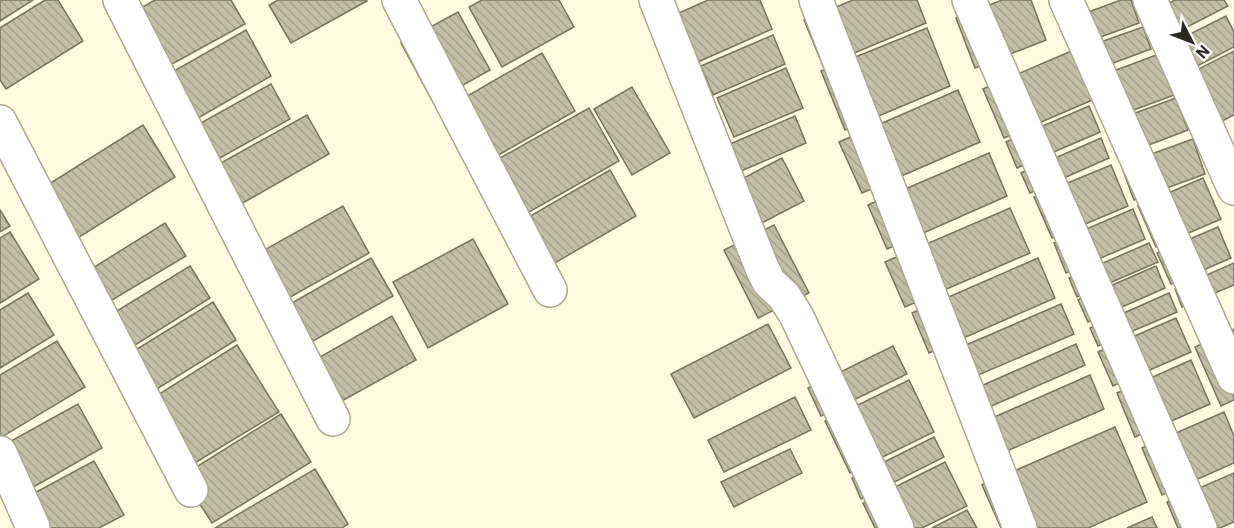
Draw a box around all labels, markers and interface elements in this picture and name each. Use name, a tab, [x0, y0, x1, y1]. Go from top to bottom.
north arrow	[1162, 12, 1222, 72]
text: N	[1192, 41, 1214, 63]

